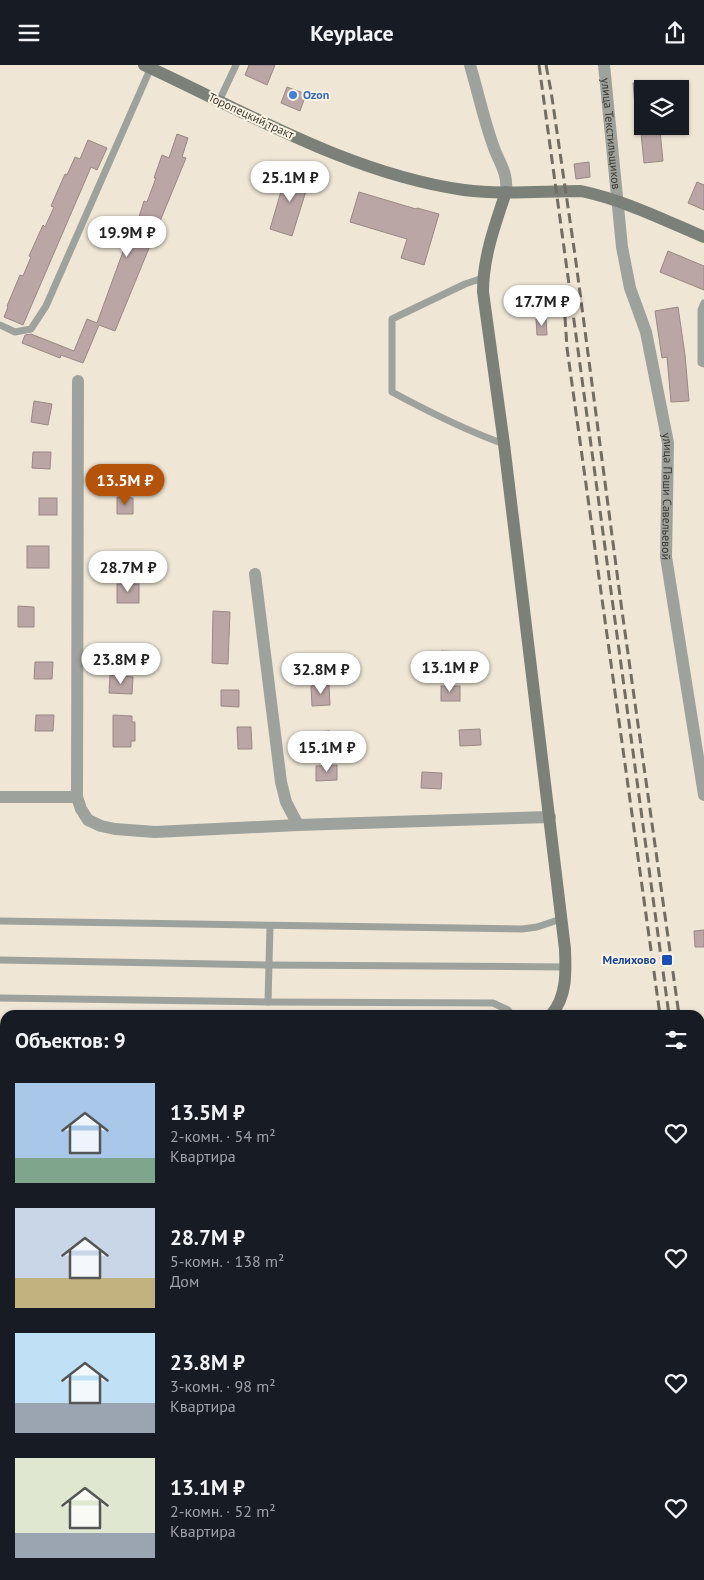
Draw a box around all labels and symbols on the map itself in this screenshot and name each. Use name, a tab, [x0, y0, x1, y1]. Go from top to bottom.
street label: улица Текстильщиков	[598, 77, 624, 190]
place label: Ozon	[303, 87, 329, 102]
street label: Торопецкий тракт	[206, 89, 297, 142]
marker: Ozon	[287, 89, 299, 101]
pin: 25.1M ₽	[244, 161, 336, 203]
pin: 19.9M ₽	[81, 215, 173, 258]
pin: 17.7M ₽	[496, 285, 588, 327]
street label: улица Паши Савельевой	[659, 431, 676, 560]
pin: 13.5M ₽	[79, 463, 171, 506]
pin: 28.7M ₽	[82, 551, 174, 593]
pin: 23.8M ₽	[75, 643, 167, 685]
pin: 13.1M ₽	[404, 651, 496, 693]
pin: 32.8M ₽	[275, 653, 367, 695]
pin: 15.1M ₽	[281, 731, 373, 773]
place label: Мелихово	[603, 952, 657, 967]
marker: Мелихово	[660, 953, 674, 967]

